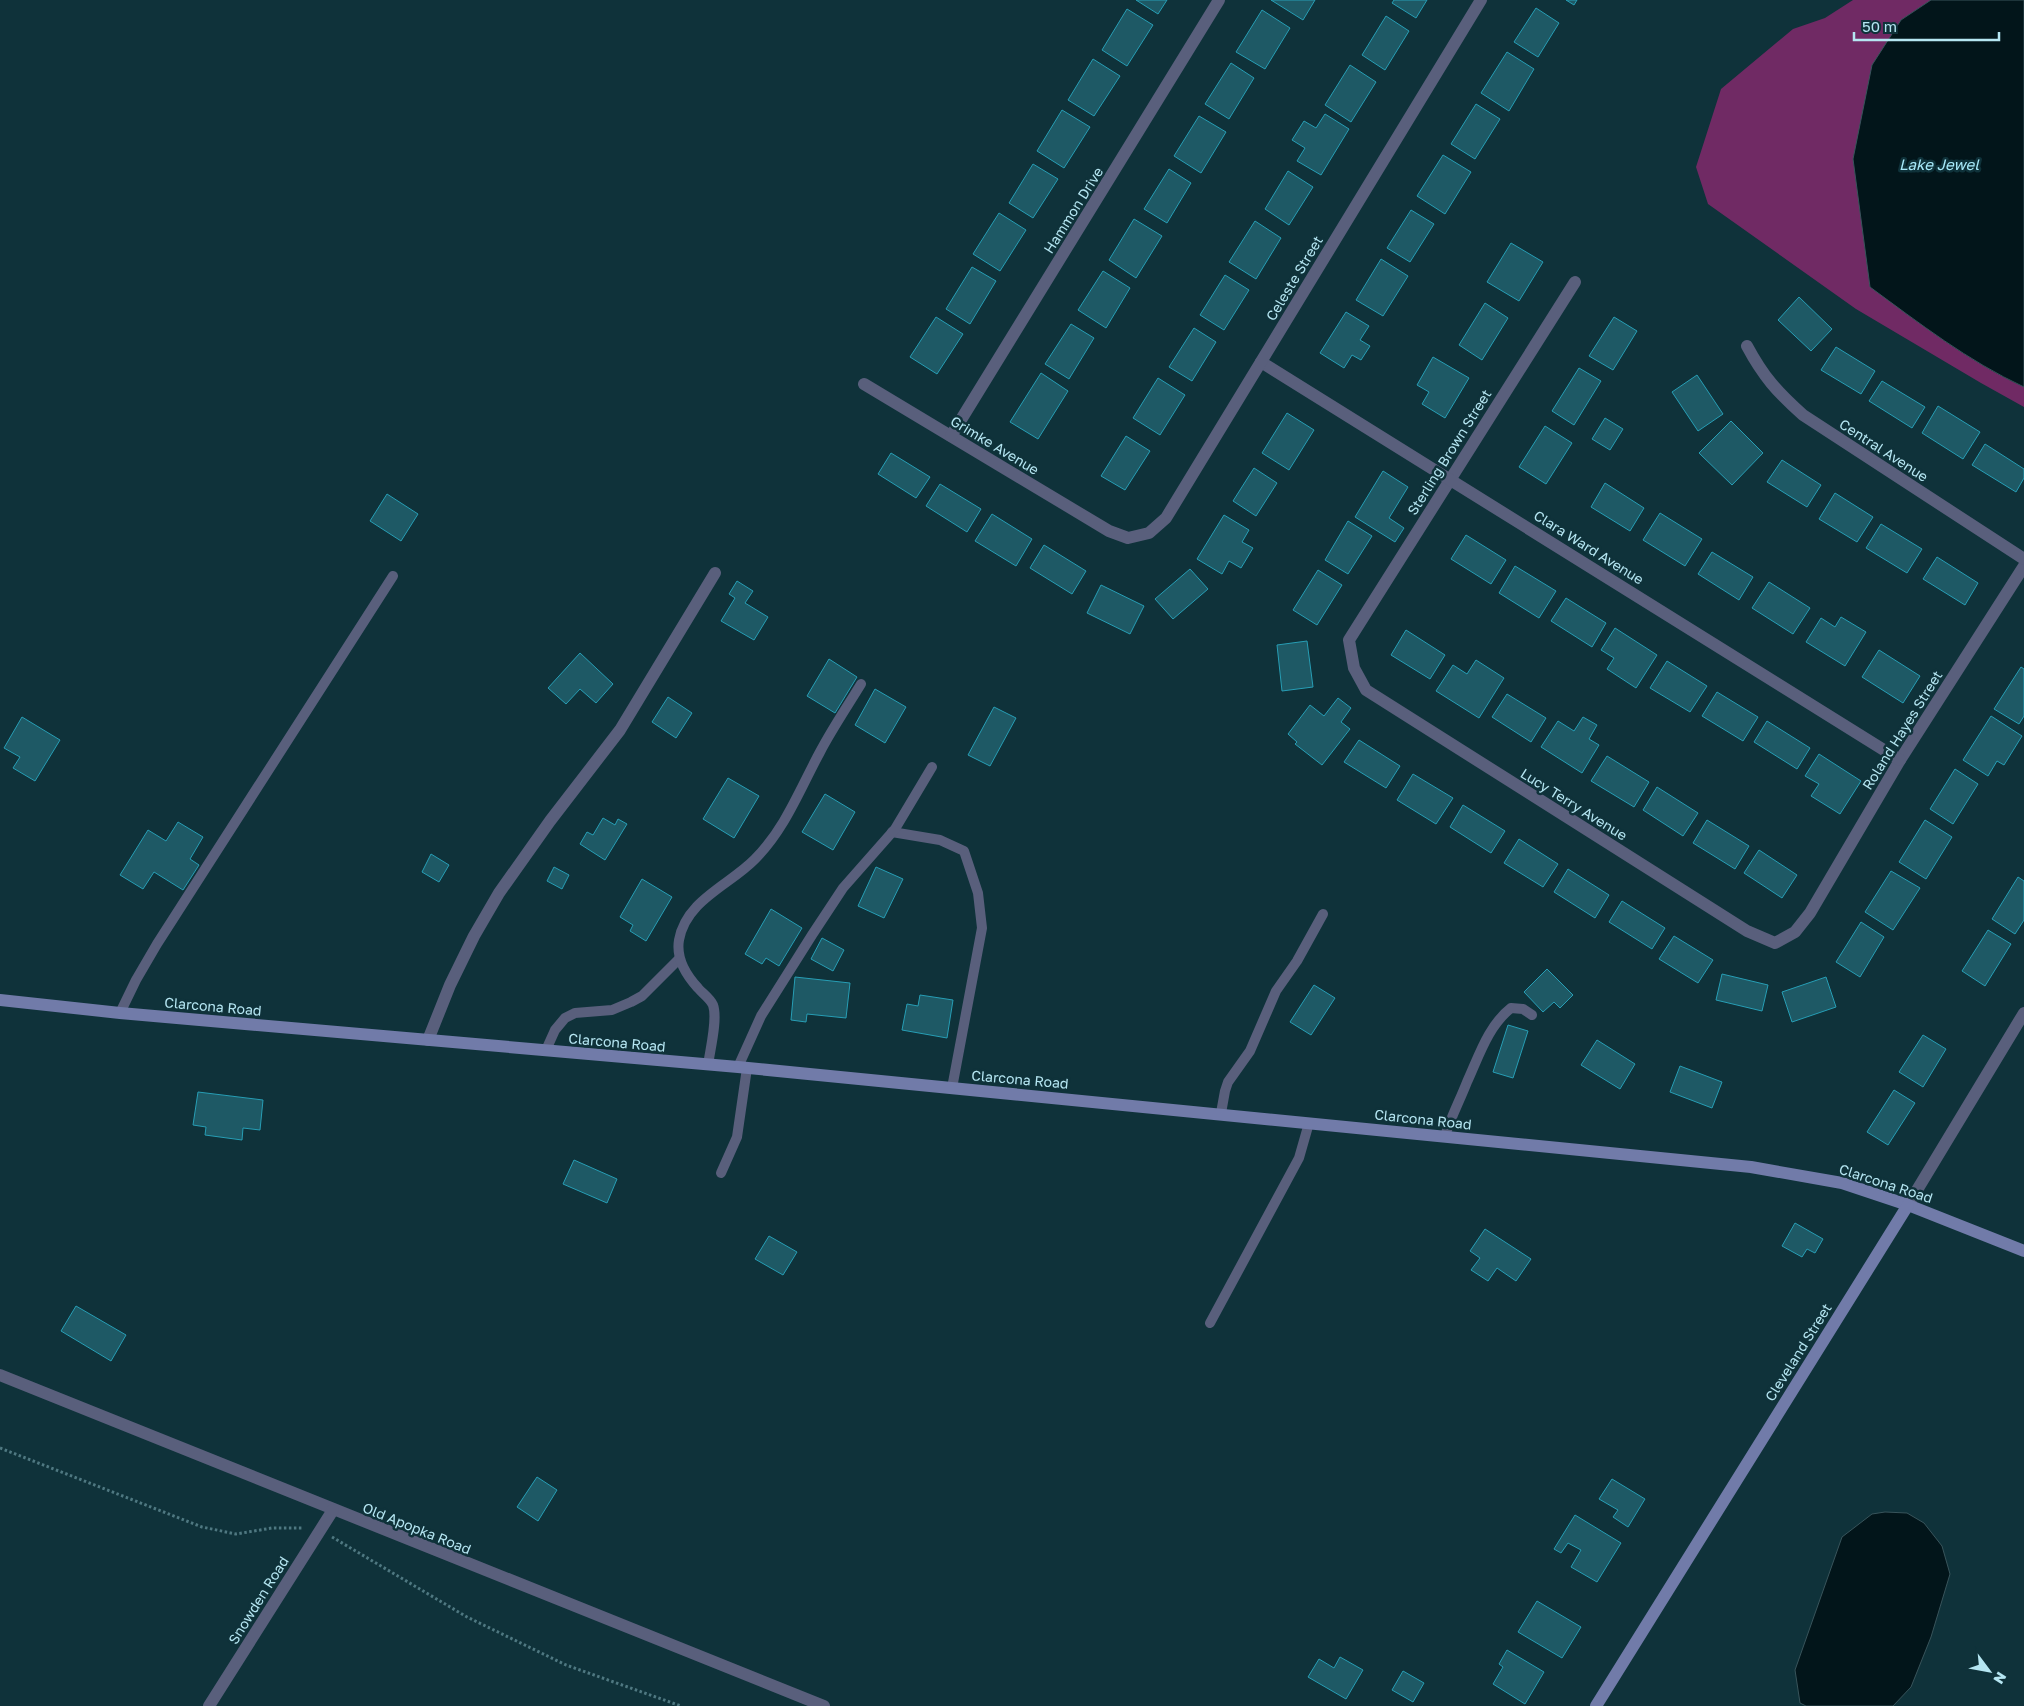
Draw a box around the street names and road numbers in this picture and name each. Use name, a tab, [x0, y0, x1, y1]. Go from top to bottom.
street label: Hammon Drive	[1040, 164, 1106, 256]
street label: Celeste Street	[1262, 232, 1326, 324]
street label: Sterling Brown Street	[1403, 386, 1495, 518]
street label: Grimke Avenue	[948, 412, 1042, 478]
street label: Central Avenue	[1836, 415, 1932, 485]
street label: Clara Ward Avenue	[1531, 506, 1647, 588]
street label: Roland Hayes Street	[1858, 667, 1946, 793]
street label: Lucy Terry Avenue	[1518, 764, 1630, 844]
street label: Clarcona Road	[164, 993, 262, 1019]
street label: Clarcona Road	[568, 1029, 666, 1055]
street label: Clarcona Road	[971, 1066, 1069, 1092]
street label: Clarcona Road	[1374, 1105, 1472, 1133]
street label: Clarcona Road	[1837, 1160, 1935, 1206]
street label: Cleveland Street	[1761, 1300, 1835, 1404]
street label: Old Apopka Road	[360, 1499, 474, 1557]
street label: Snowden Road	[224, 1553, 292, 1647]

